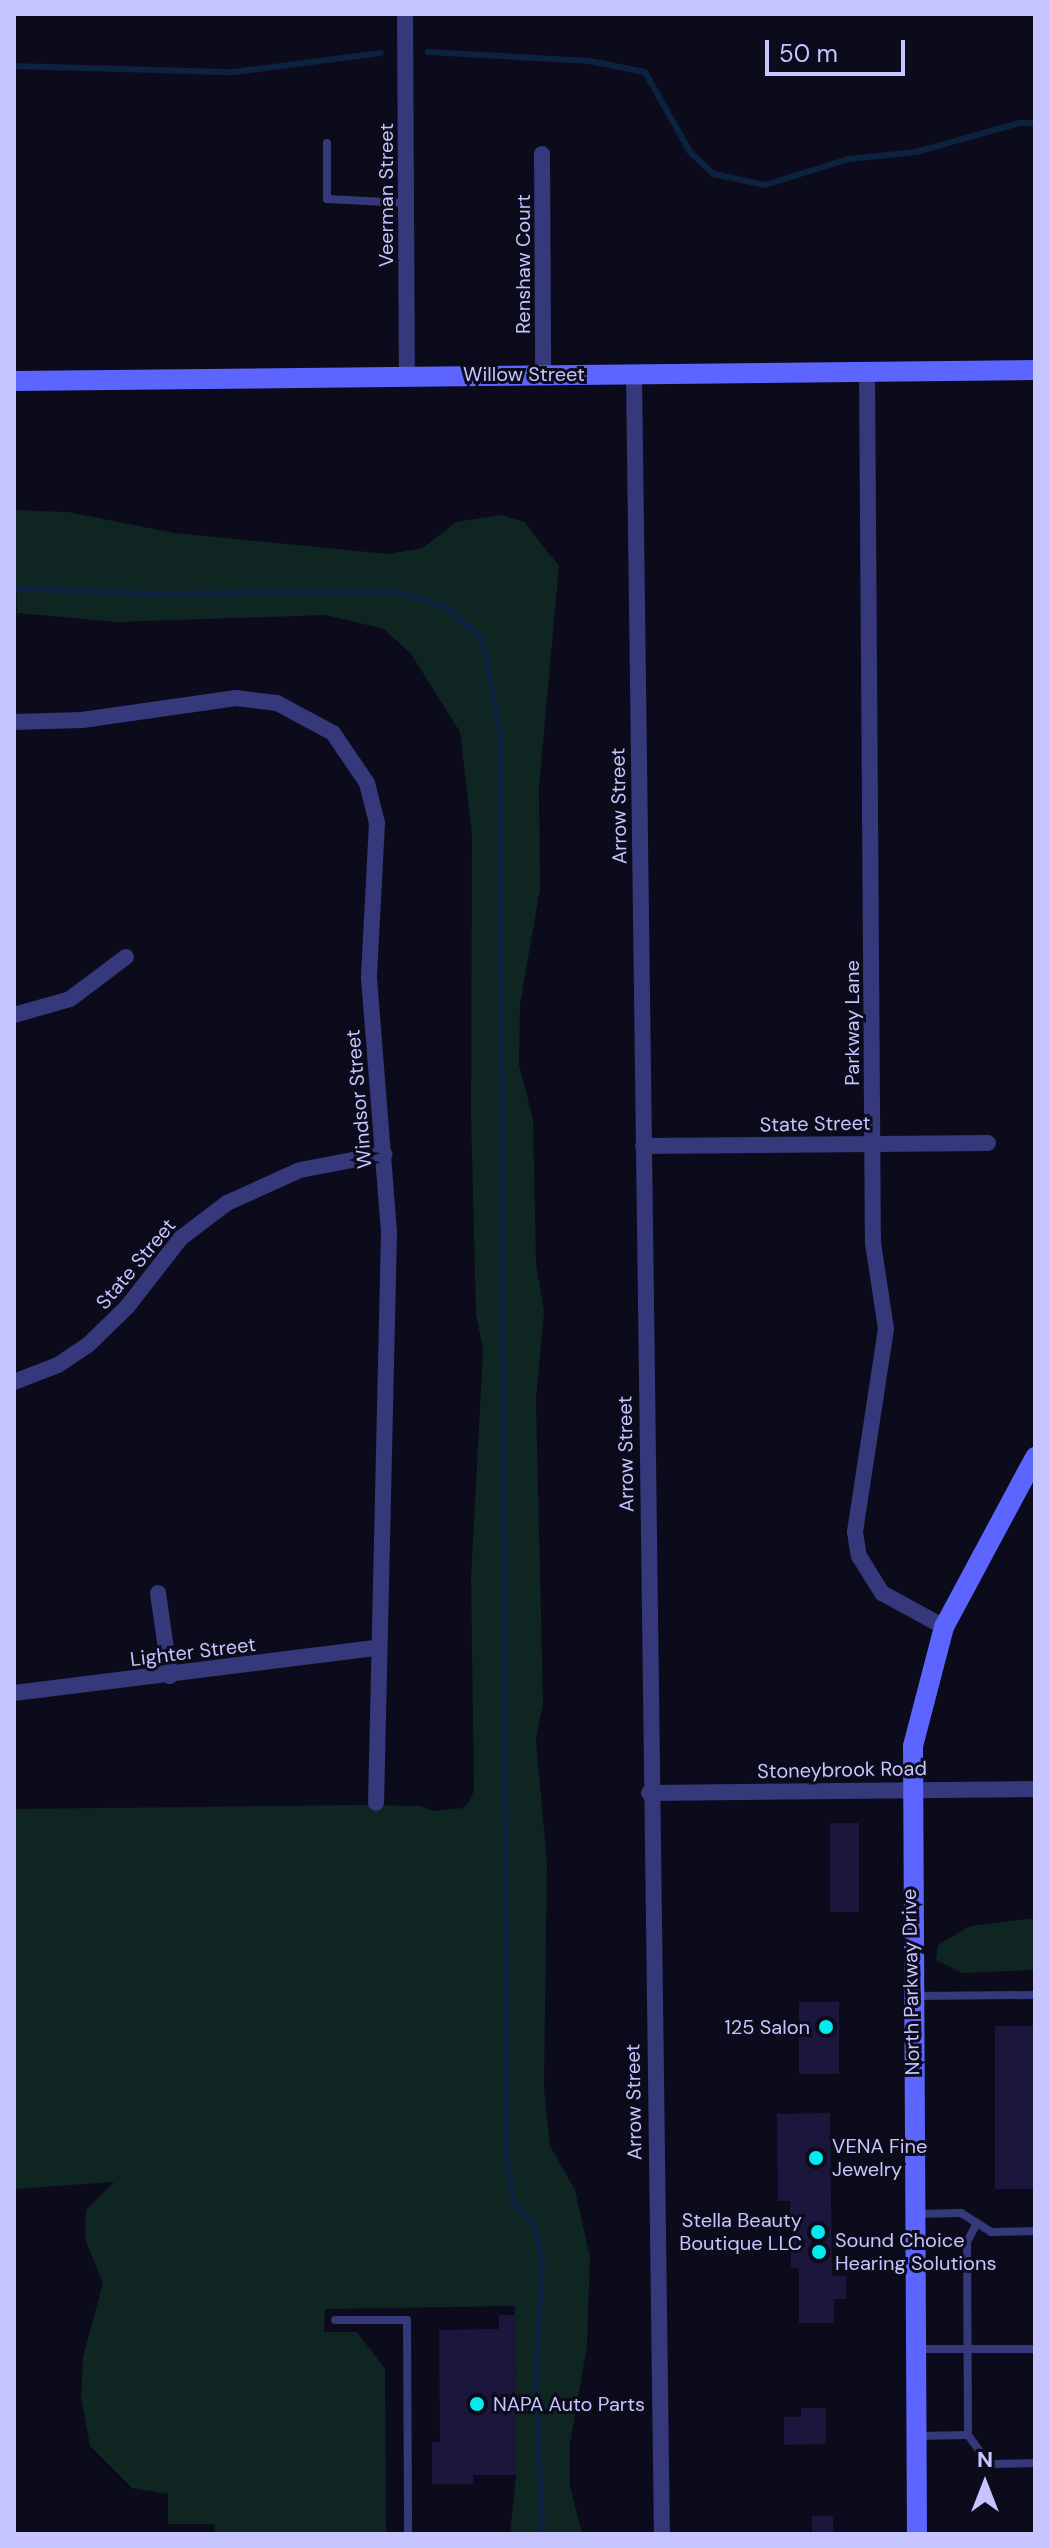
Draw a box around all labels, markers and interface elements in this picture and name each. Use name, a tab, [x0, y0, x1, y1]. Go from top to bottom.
scale bar	[769, 24, 909, 74]
text: 50 m	[779, 38, 838, 69]
street label: Veerman Street	[374, 123, 398, 267]
street label: Renshaw Court	[511, 194, 535, 334]
street label: Willow Street	[463, 362, 585, 386]
street label: Arrow Street	[606, 748, 632, 864]
street label: Parkway Lane	[840, 960, 864, 1086]
street label: Windsor Street	[341, 1028, 377, 1170]
street label: State Street	[759, 1111, 871, 1137]
street label: State Street	[91, 1214, 181, 1314]
street label: Arrow Street	[613, 1396, 639, 1512]
street label: Lighter Street	[129, 1632, 257, 1672]
street label: Stoneybrook Road	[757, 1757, 927, 1783]
street label: North Parkway Drive	[897, 1889, 925, 2075]
place label: 125 Salon	[724, 2015, 810, 2039]
marker: 125 Salon	[817, 2018, 835, 2036]
street label: Arrow Street	[621, 2044, 647, 2160]
place label: VENA Fine Jewelry	[832, 2134, 927, 2181]
marker: VENA Fine Jewelry	[807, 2149, 825, 2167]
place label: Stella Beauty Boutique LLC	[679, 2208, 802, 2255]
marker: Stella Beauty Boutique LLC	[809, 2223, 827, 2241]
place label: Sound Choice Hearing Solutions	[835, 2228, 996, 2275]
marker: Sound Choice Hearing Solutions	[810, 2243, 828, 2261]
place label: NAPA Auto Parts	[493, 2392, 645, 2416]
marker: NAPA Auto Parts	[468, 2395, 486, 2413]
north arrow	[945, 2444, 1025, 2524]
text: N	[977, 2445, 993, 2474]

